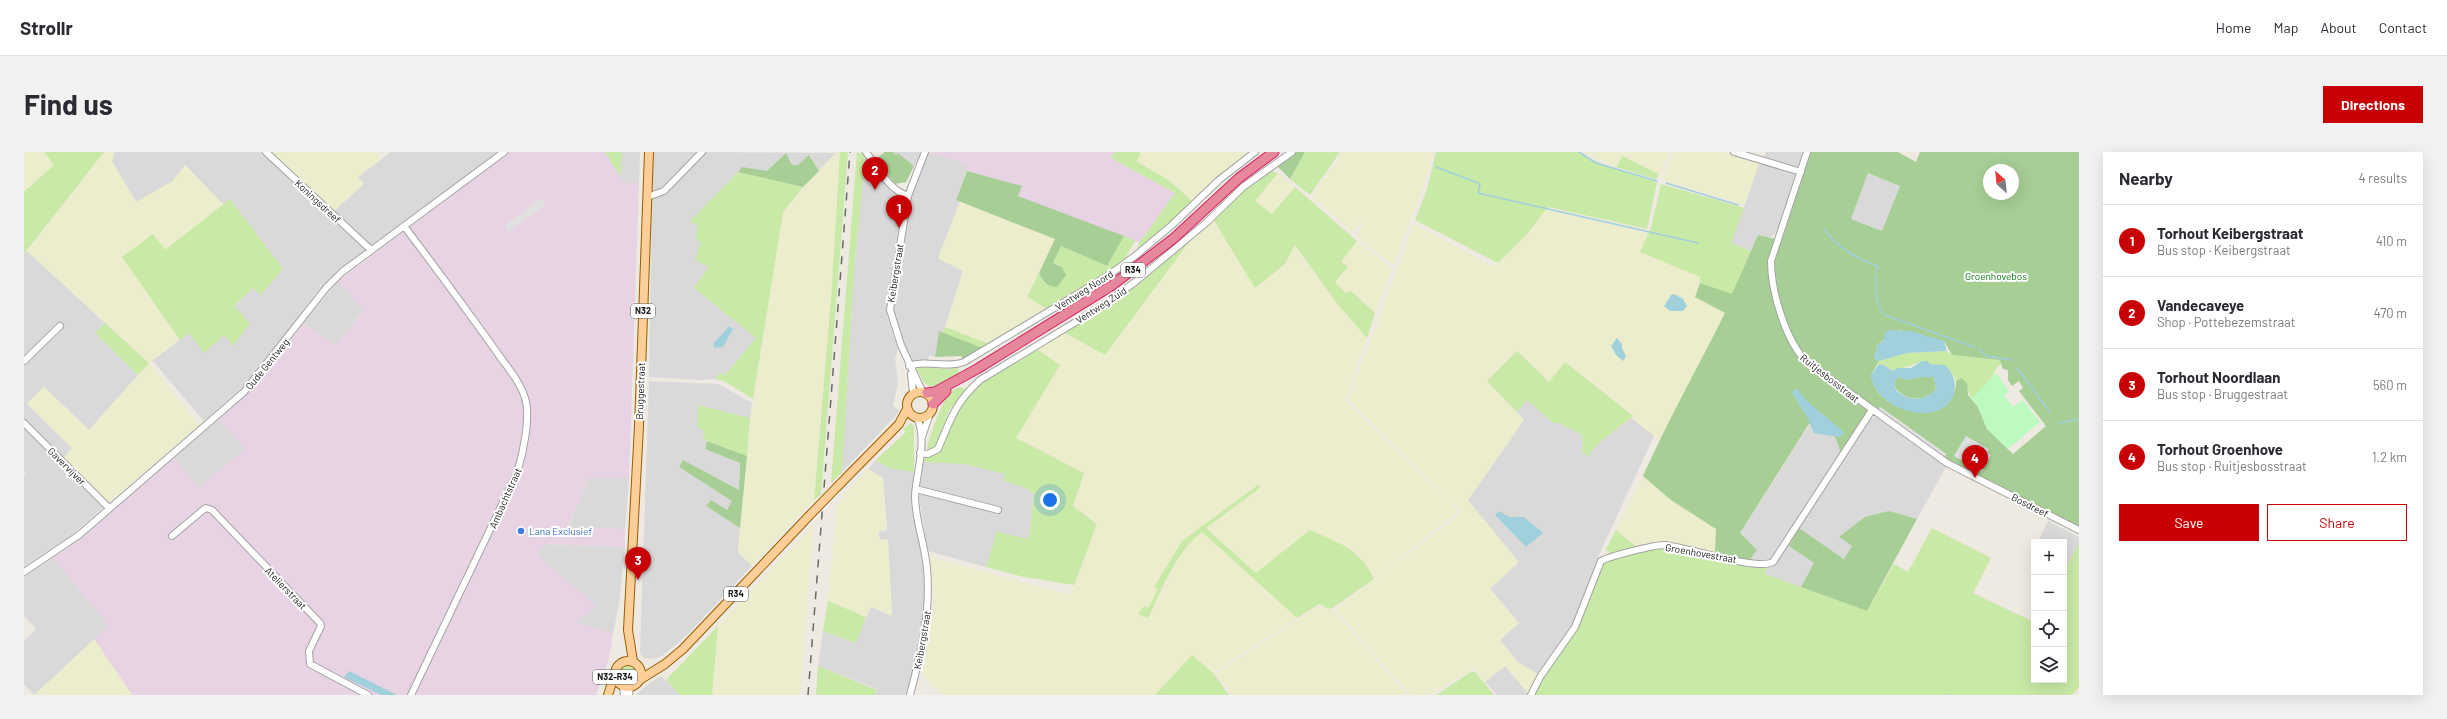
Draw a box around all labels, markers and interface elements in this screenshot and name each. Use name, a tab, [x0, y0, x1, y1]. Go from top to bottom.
text: Strollr	[20, 16, 73, 39]
text: Home	[2216, 19, 2252, 36]
text: Map	[2274, 19, 2298, 36]
text: About	[2320, 19, 2357, 36]
text: Contact	[2379, 19, 2427, 36]
button: Directions	[2323, 86, 2423, 123]
text: Find us	[24, 87, 113, 121]
pin: 2	[862, 157, 888, 190]
north arrow	[1983, 164, 2019, 200]
text: Nearby	[2119, 168, 2173, 188]
text: 4 results	[2359, 170, 2407, 186]
street label: Koningsdreef	[293, 177, 344, 225]
pin: 1	[886, 195, 912, 228]
text: Torhout Keibergstraat	[2157, 224, 2303, 242]
text: 1	[2130, 233, 2134, 249]
text: 410 m	[2376, 233, 2407, 249]
street label: Keibergstraat	[884, 242, 906, 303]
text: Bus stop · Keibergstraat	[2157, 242, 2291, 258]
road number: R34	[1121, 263, 1145, 277]
street label: Ventweg Noord	[1053, 267, 1115, 313]
park label: Groenhovebos	[1965, 270, 2027, 282]
street label: Ventweg Zuid	[1073, 284, 1129, 326]
text: Vandecaveye	[2157, 296, 2244, 314]
road number: N32	[631, 304, 655, 318]
text: 2	[2128, 305, 2136, 321]
text: 470 m	[2373, 305, 2407, 321]
text: Shop · Pottebezemstraat	[2157, 314, 2295, 330]
street label: Oude Gentweg	[243, 336, 291, 392]
street label: Ruitjesbosstraat	[1798, 351, 1862, 405]
street label: Bruggestraat	[633, 362, 647, 420]
text: Torhout Noordlaan	[2157, 368, 2280, 386]
text: 3	[2128, 377, 2136, 393]
text: 560 m	[2373, 377, 2407, 393]
text: Bus stop · Bruggestraat	[2157, 386, 2288, 402]
text: Torhout Groenhove	[2157, 440, 2283, 458]
street label: Gavervijver	[46, 445, 89, 488]
pin: 4	[1962, 445, 1988, 478]
text: 4	[2128, 449, 2136, 465]
text: 1.2 km	[2372, 449, 2407, 465]
text: Bus stop · Ruitjesbosstraat	[2157, 458, 2307, 474]
street label: Ambachtstraat	[486, 466, 524, 530]
your location	[1040, 490, 1060, 510]
street label: Bosdreef	[2010, 491, 2051, 520]
button: Save	[2119, 504, 2259, 541]
button: Share	[2267, 504, 2407, 541]
place label: Lana Exclusief	[529, 525, 592, 537]
marker: Lana Exclusief	[516, 526, 526, 536]
map controls	[2031, 539, 2067, 683]
button: +	[2031, 539, 2067, 575]
street label: Groenhovestraat	[1664, 541, 1738, 565]
pin: 3	[625, 547, 651, 580]
street label: Atelierstraat	[263, 564, 309, 612]
button: −	[2031, 575, 2067, 611]
road number: R34	[724, 587, 748, 601]
street label: Keibergstraat	[911, 609, 933, 670]
button: locate	[2031, 611, 2067, 647]
button: layers	[2031, 647, 2067, 683]
road number: N32-R34	[593, 670, 637, 684]

